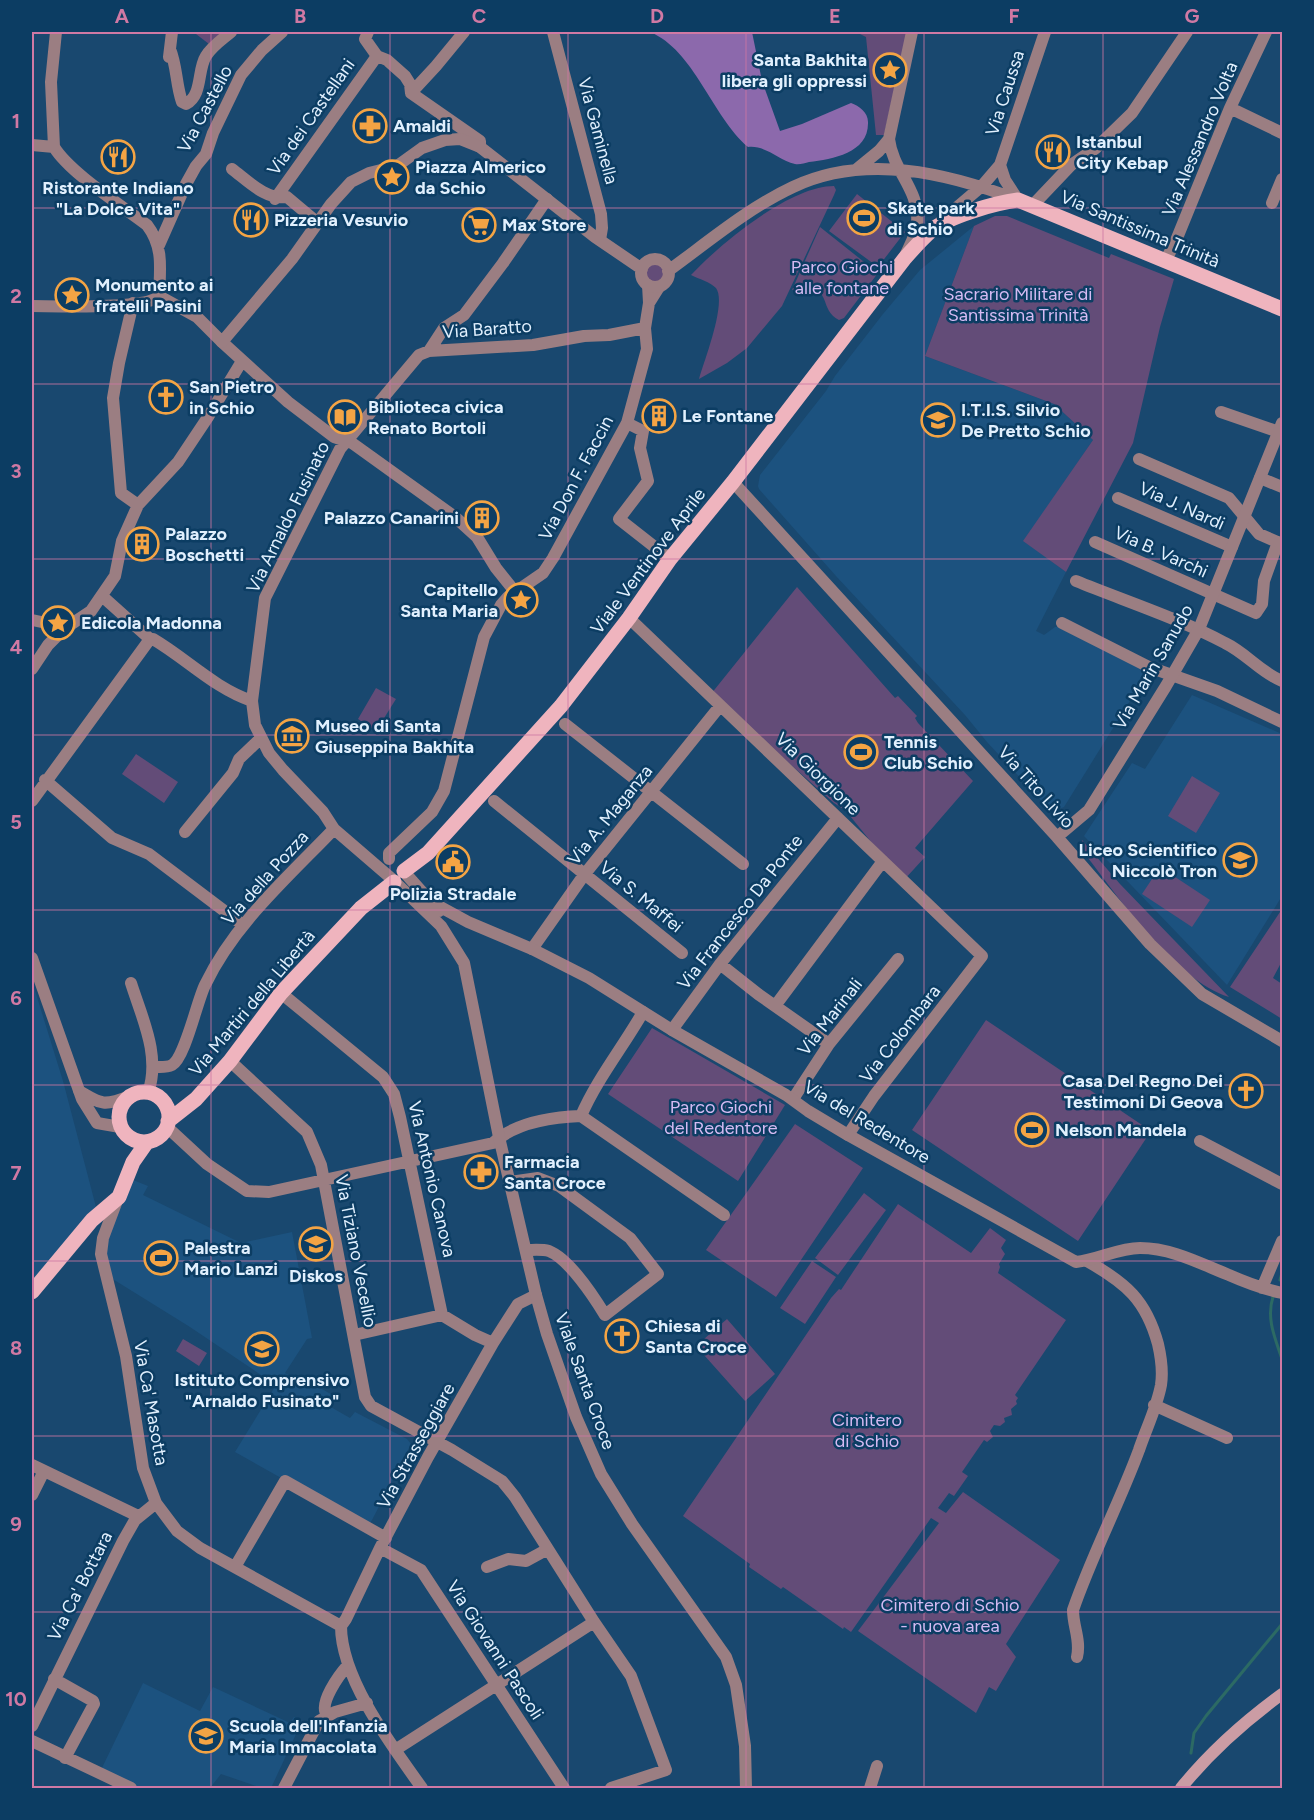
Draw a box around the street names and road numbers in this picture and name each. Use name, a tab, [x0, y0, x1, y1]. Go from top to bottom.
street label: Via Caussa	[981, 48, 1029, 138]
street label: Via dei Castellani	[262, 54, 360, 180]
street label: Via Alessandro Volta	[1157, 58, 1243, 220]
street label: Via Castello	[173, 62, 237, 156]
street label: Via Gaminella	[573, 75, 623, 187]
street label: Via Santissima Trinità	[1057, 185, 1223, 273]
street label: Via Baratto	[441, 315, 533, 343]
street label: Via Don F. Faccin	[534, 412, 618, 544]
street label: Via Arnaldo Fusinato	[242, 438, 334, 596]
street label: Via J. Nardi	[1136, 477, 1228, 535]
street label: Viale Ventinove Aprile	[586, 483, 710, 638]
street label: Via B. Varchi	[1111, 522, 1211, 582]
street label: Via Marin Sanudo	[1108, 601, 1198, 733]
street label: Via Giorgione	[771, 728, 865, 820]
street label: Via Tito Livio	[993, 741, 1079, 833]
street label: Via A. Maganza	[563, 760, 657, 870]
street label: Via della Pozza	[217, 826, 313, 930]
street label: Via Francesco Da Ponte	[673, 830, 808, 994]
street label: Via S. Maffei	[595, 857, 687, 937]
street label: Via Martiri della Libertà	[184, 925, 320, 1081]
street label: Via Marinali	[793, 974, 867, 1060]
street label: Via Colombara	[855, 981, 945, 1087]
street label: Via del Redentore	[800, 1076, 934, 1169]
street label: Via Antonio Canova	[403, 1099, 461, 1259]
street label: Via Tiziano Vecellio	[330, 1173, 382, 1329]
street label: Viale Santa Croce	[550, 1310, 620, 1452]
street label: Via Ca' Masotta	[129, 1339, 173, 1467]
street label: Via Strasseggiare	[372, 1379, 460, 1513]
street label: Via Ca' Bottara	[43, 1528, 117, 1644]
street label: Via Giovanni Pascoli	[442, 1576, 548, 1724]

